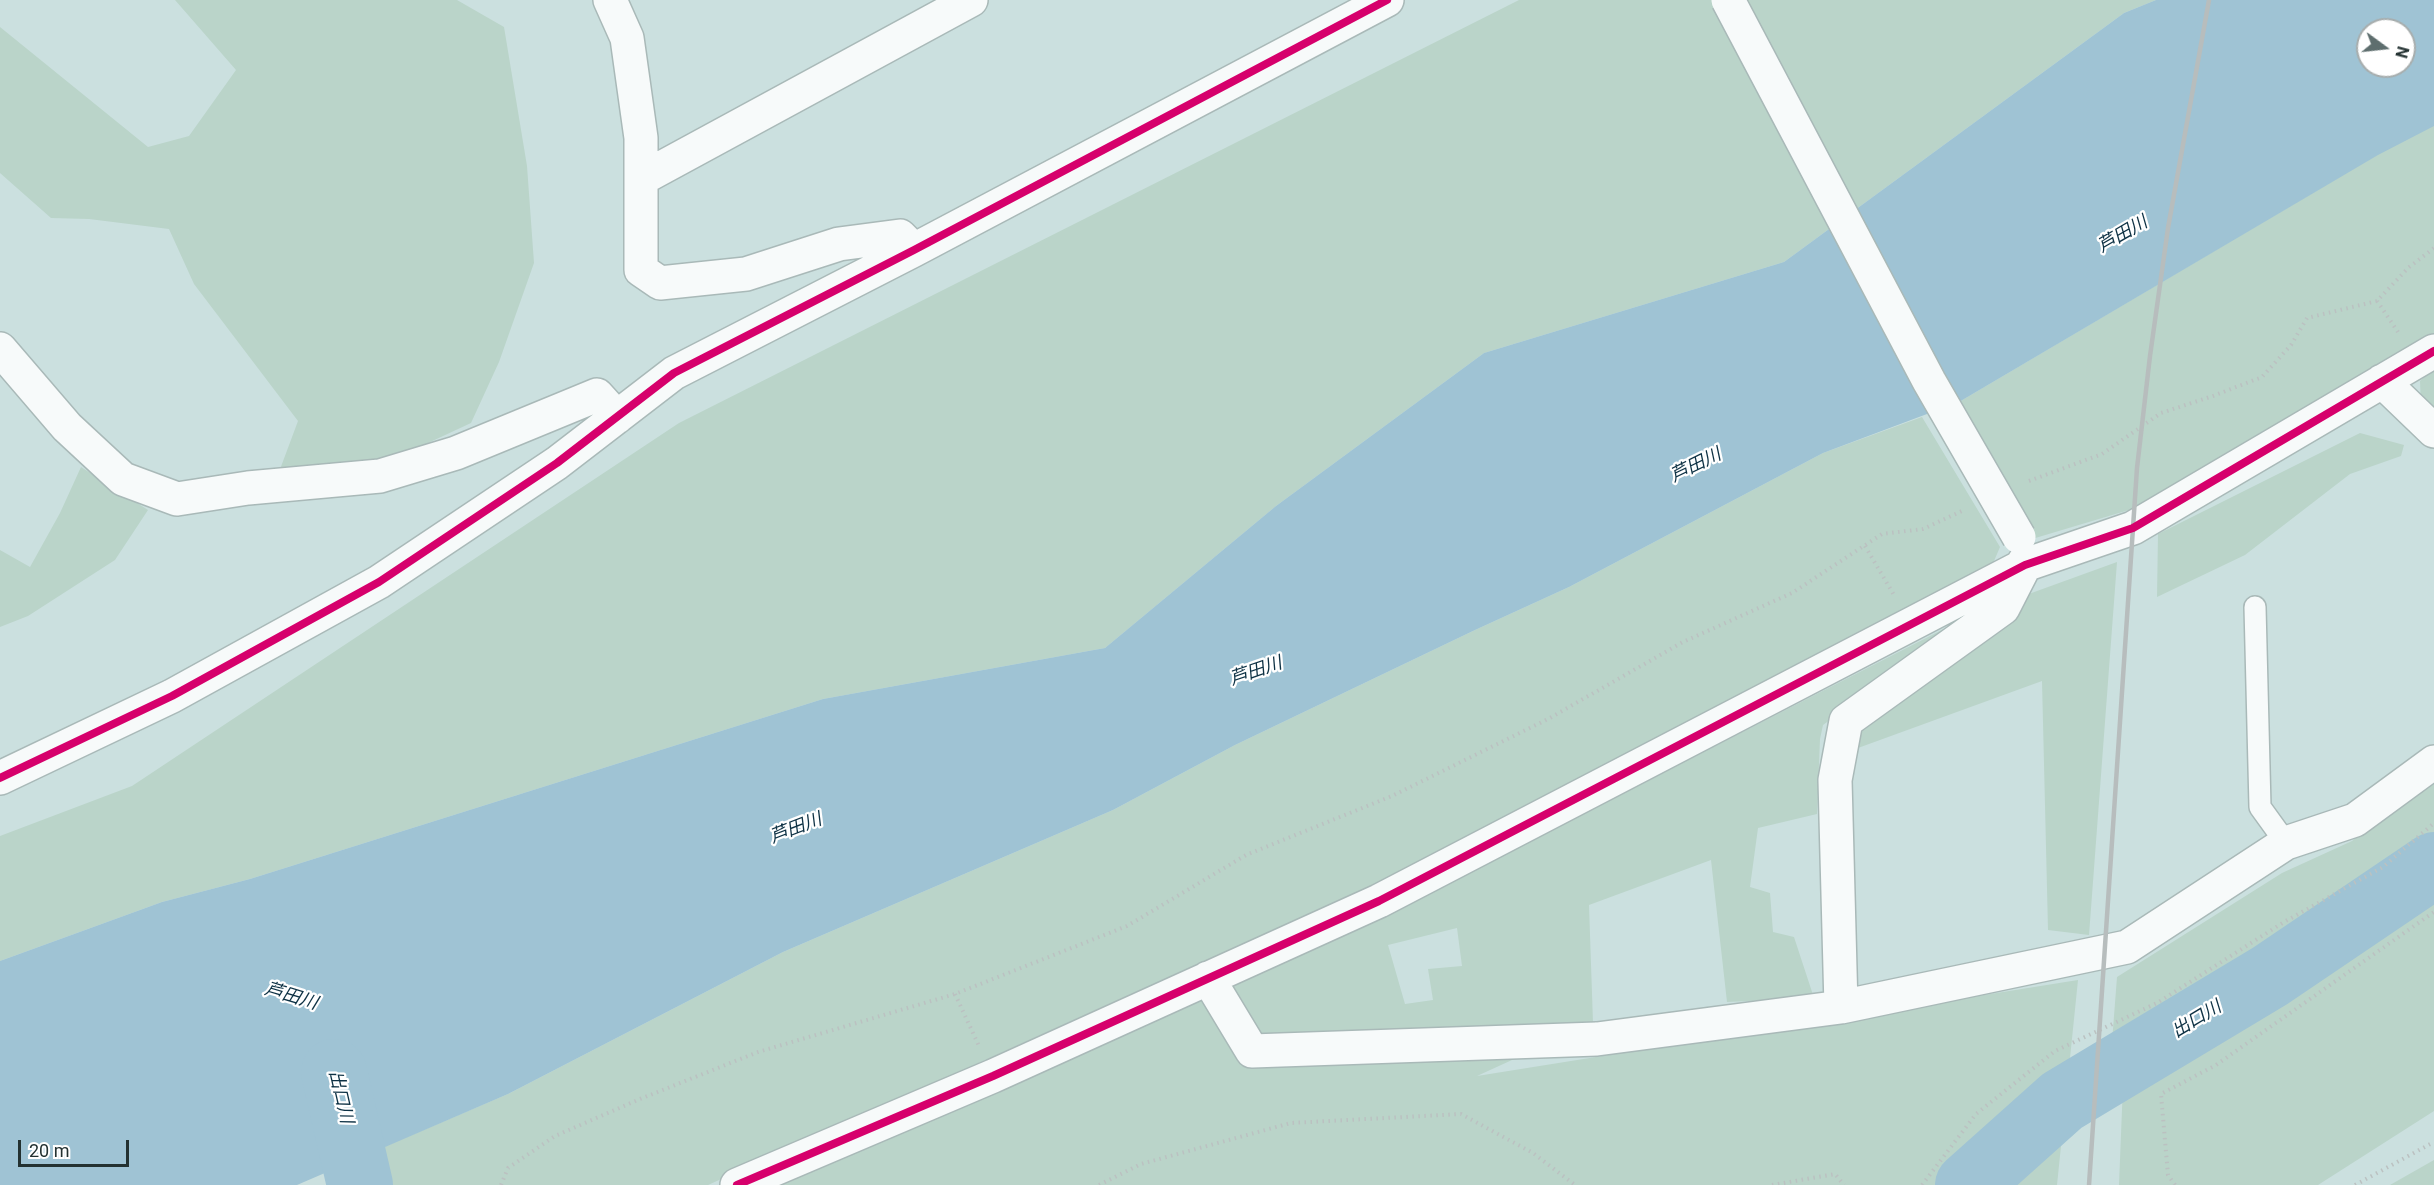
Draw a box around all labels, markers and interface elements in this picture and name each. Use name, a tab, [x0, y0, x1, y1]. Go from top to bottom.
north arrow	[2356, 18, 2416, 78]
text: N	[2391, 44, 2413, 60]
water label: 芦田川	[2094, 212, 2152, 258]
water label: 芦田川	[1667, 444, 1725, 488]
water label: 芦田川	[1227, 653, 1285, 691]
water label: 芦田川	[767, 809, 825, 849]
water label: 芦田川	[262, 979, 320, 1015]
water label: 出口川	[2168, 997, 2226, 1043]
water label: 出口川	[323, 1068, 357, 1126]
scale bar	[21, 1128, 132, 1166]
text: 20 m	[29, 1140, 69, 1161]

